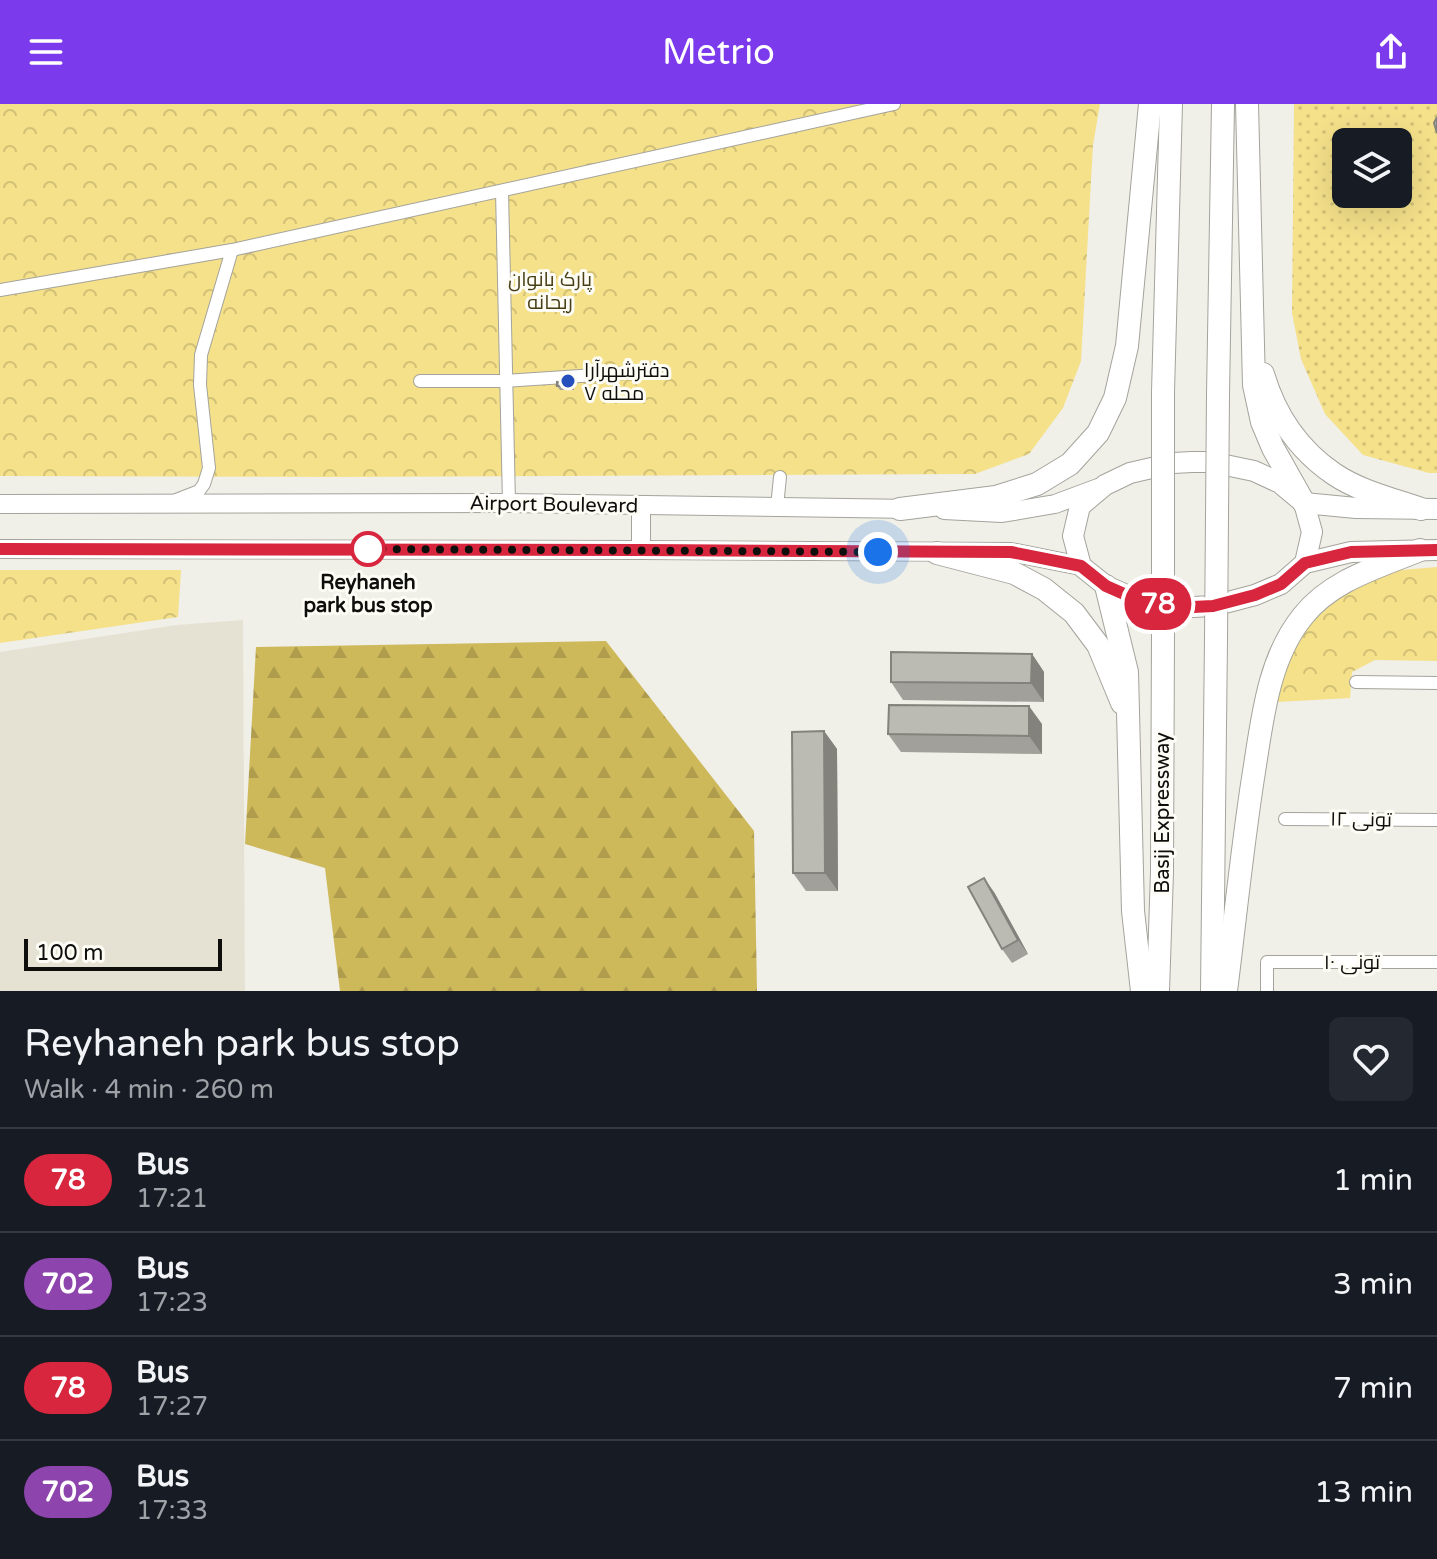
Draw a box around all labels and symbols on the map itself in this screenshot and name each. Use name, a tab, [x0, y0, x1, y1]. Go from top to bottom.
park label: پارک بانوان ریحانه	[508, 268, 593, 315]
place label: دفترشهرآرا محله ۷	[584, 359, 669, 406]
marker: دفترشهرآرا محله ۷	[559, 372, 577, 390]
street label: Airport Boulevard	[469, 492, 639, 518]
marker: Reyhaneh park bus stop	[351, 532, 385, 566]
your location	[858, 532, 898, 572]
place label: Reyhaneh park bus stop	[303, 571, 433, 618]
line badge: 78	[1122, 578, 1194, 630]
street label: Basij Expressway	[1151, 732, 1175, 894]
street label: تونی ۱۲	[1330, 807, 1393, 833]
scale bar	[24, 935, 222, 971]
street label: تونی ۱۰	[1324, 951, 1381, 975]

